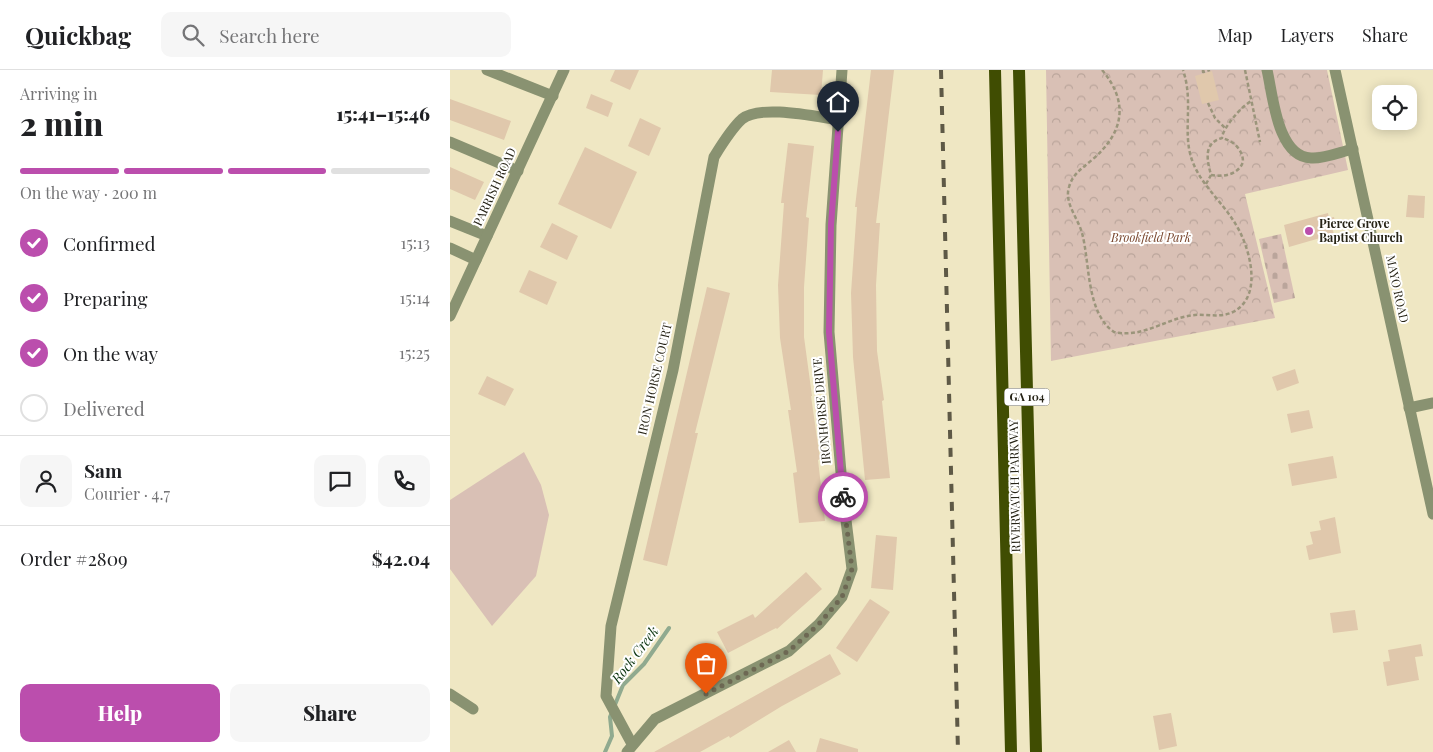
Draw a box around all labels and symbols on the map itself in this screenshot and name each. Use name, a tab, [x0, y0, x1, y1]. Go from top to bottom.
pin	[817, 81, 859, 132]
street label: PARRISH ROAD	[469, 145, 519, 228]
place label: Pierce Grove Baptist Church	[1319, 215, 1403, 245]
marker: Pierce Grove Baptist Church	[1303, 225, 1315, 237]
park label: Brookfield Park	[1110, 229, 1191, 245]
street label: MAYO ROAD	[1383, 254, 1413, 324]
street label: IRON HORSE COURT	[633, 320, 675, 437]
street label: IRONHORSE DRIVE	[808, 357, 834, 465]
road number: GA 104	[1004, 388, 1050, 406]
street label: RIVERWATCH PARKWAY	[1005, 419, 1023, 552]
courier	[818, 472, 868, 522]
water label: Rock Creek	[606, 622, 662, 688]
pin	[685, 643, 727, 694]

